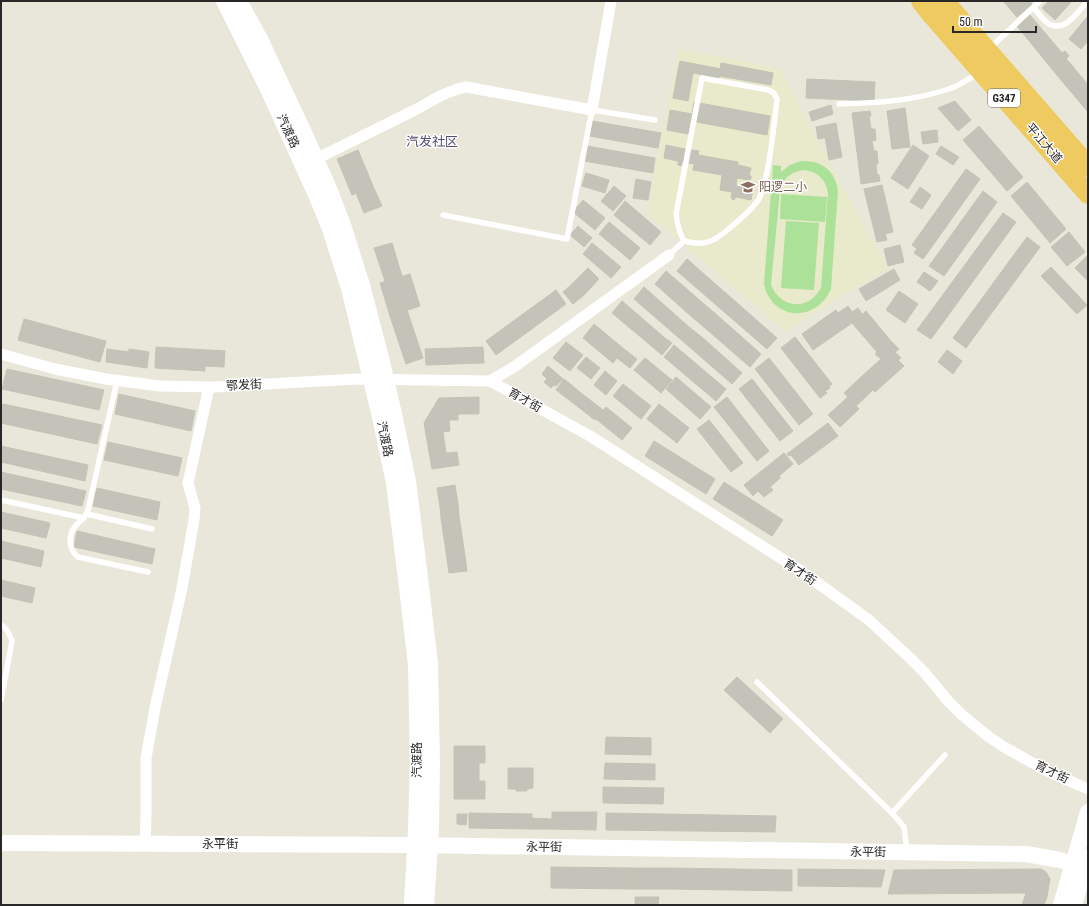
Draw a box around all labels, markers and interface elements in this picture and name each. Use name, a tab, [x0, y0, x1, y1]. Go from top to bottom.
scale bar	[953, 8, 1036, 34]
text: 50 m	[959, 15, 983, 29]
road number: G347	[988, 89, 1020, 107]
street label: 汽渡路	[274, 112, 302, 150]
street label: 平江大道	[1023, 120, 1065, 166]
district label: 汽发社区	[406, 134, 458, 149]
school or university icon: 阳逻二小	[740, 179, 756, 195]
place label: 阳逻二小	[759, 180, 807, 194]
street label: 鄂发街	[226, 377, 262, 393]
street label: 育才街	[506, 385, 544, 415]
street label: 汽渡路	[374, 420, 396, 458]
street label: 育才街	[781, 556, 819, 588]
street label: 汽渡路	[410, 742, 424, 778]
street label: 育才街	[1033, 758, 1071, 786]
street label: 永平街	[202, 837, 238, 851]
street label: 永平街	[526, 840, 562, 854]
street label: 永平街	[850, 845, 886, 859]

